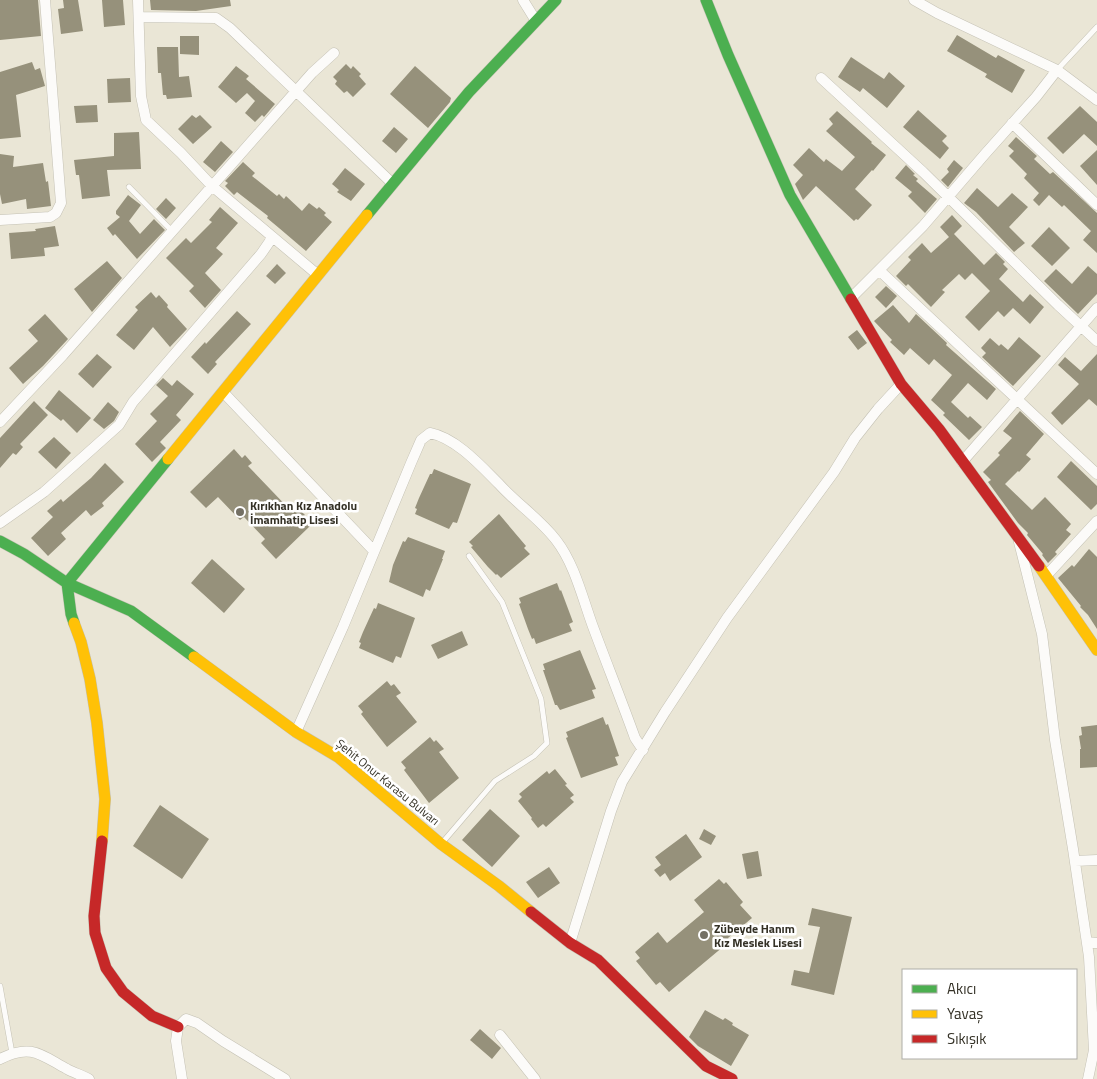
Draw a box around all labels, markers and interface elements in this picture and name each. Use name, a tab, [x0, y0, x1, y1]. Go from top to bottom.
place label: Kırıkhan Kız Anadolu İmamhatip Lisesi	[250, 496, 357, 529]
marker: Kırıkhan Kız Anadolu İmamhatip Lisesi	[234, 506, 246, 518]
street label: Şehit Onur Karasu Bulvarı	[332, 734, 444, 830]
place label: Zübeyde Hanım Kız Meslek Lisesi	[714, 919, 802, 952]
marker: Zübeyde Hanım Kız Meslek Lisesi	[698, 929, 710, 941]
legend	[902, 969, 1077, 1059]
text: Akıcı	[947, 977, 976, 1000]
text: Yavaş	[947, 1002, 983, 1025]
text: Sıkışık	[947, 1027, 986, 1050]

